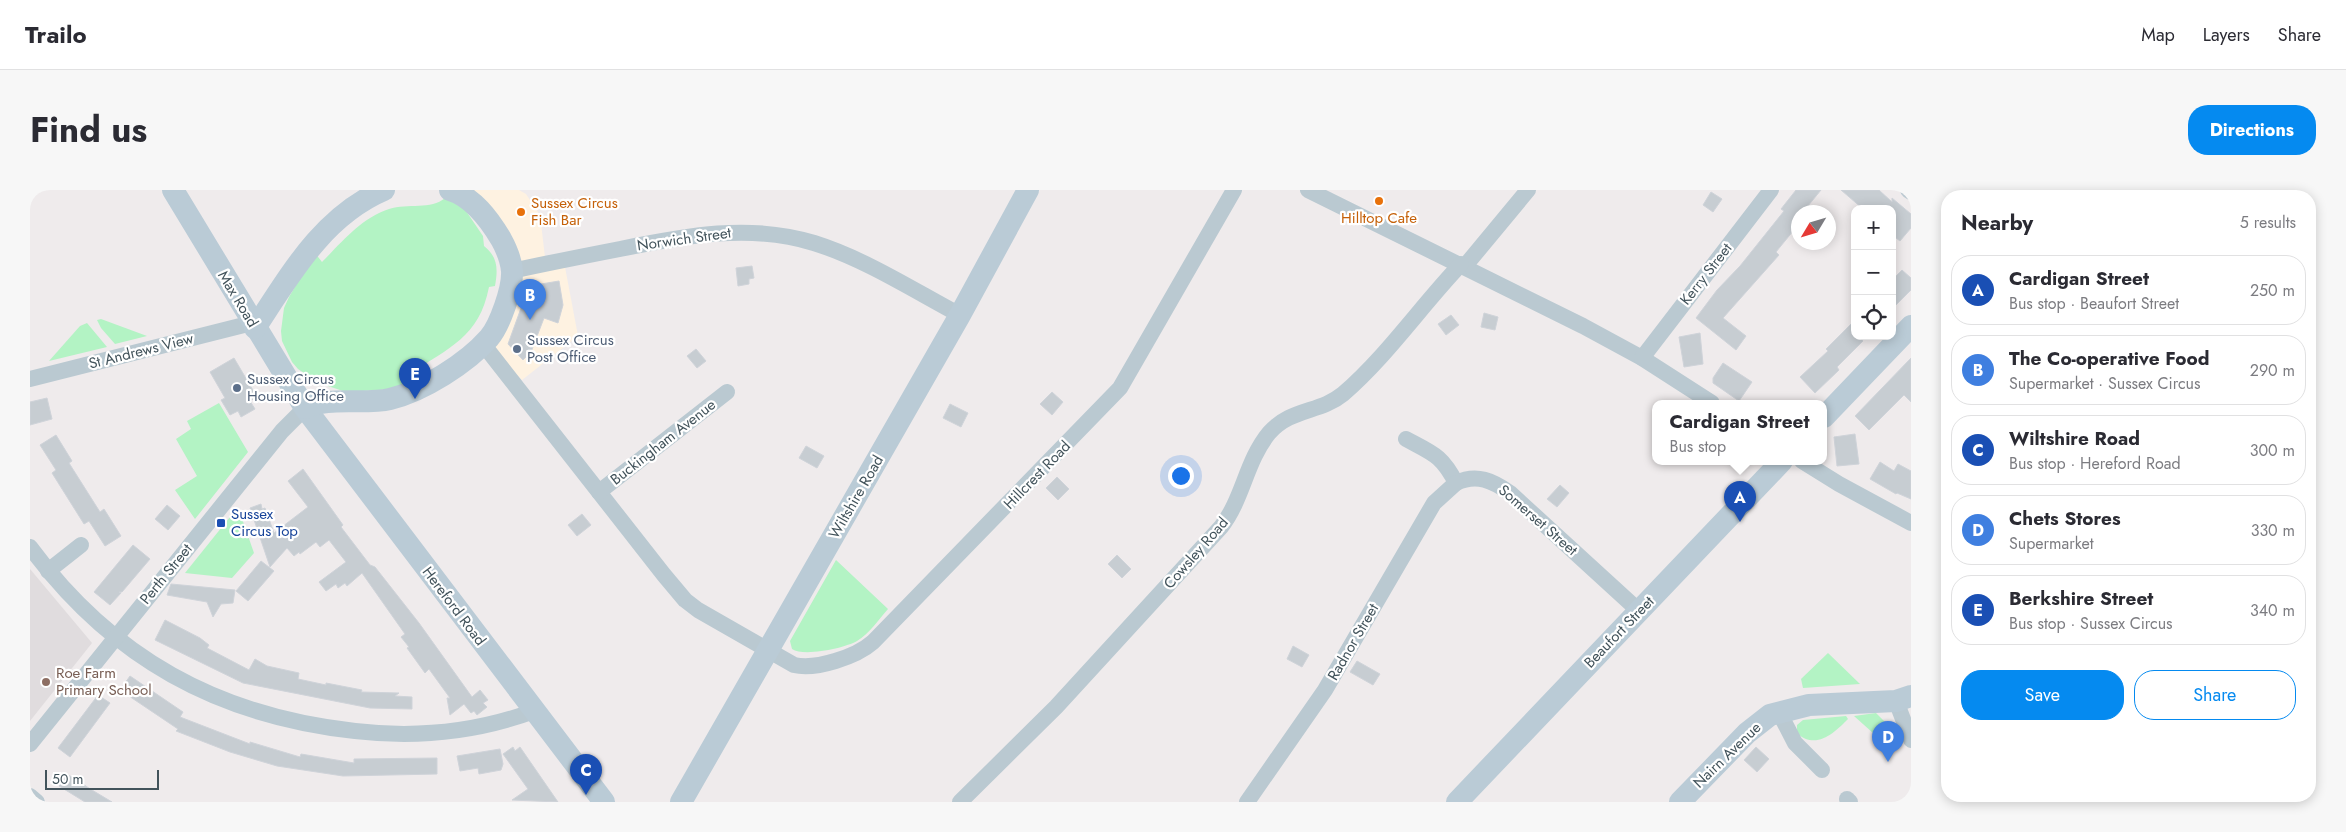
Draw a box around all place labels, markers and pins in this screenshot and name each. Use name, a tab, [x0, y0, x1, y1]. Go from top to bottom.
place label: Sussex Circus Fish Bar	[531, 192, 618, 231]
marker: Hilltop Cafe	[1373, 195, 1385, 207]
marker: Sussex Circus Fish Bar	[515, 206, 527, 218]
place label: Hilltop Cafe	[1341, 207, 1417, 229]
pin: B	[514, 279, 546, 320]
place label: Sussex Circus Post Office	[527, 329, 614, 368]
marker: Sussex Circus Post Office	[511, 343, 523, 355]
pin: E	[399, 358, 431, 399]
place label: Sussex Circus Housing Office	[247, 368, 344, 407]
marker: Sussex Circus Housing Office	[231, 382, 243, 394]
pin: A	[1724, 481, 1756, 522]
place label: Sussex Circus Top	[231, 503, 298, 542]
marker: Sussex Circus Top	[215, 517, 227, 529]
place label: Roe Farm Primary School	[56, 662, 152, 701]
marker: Roe Farm Primary School	[40, 676, 52, 688]
pin: D	[1872, 721, 1904, 762]
pin: C	[570, 754, 602, 795]

